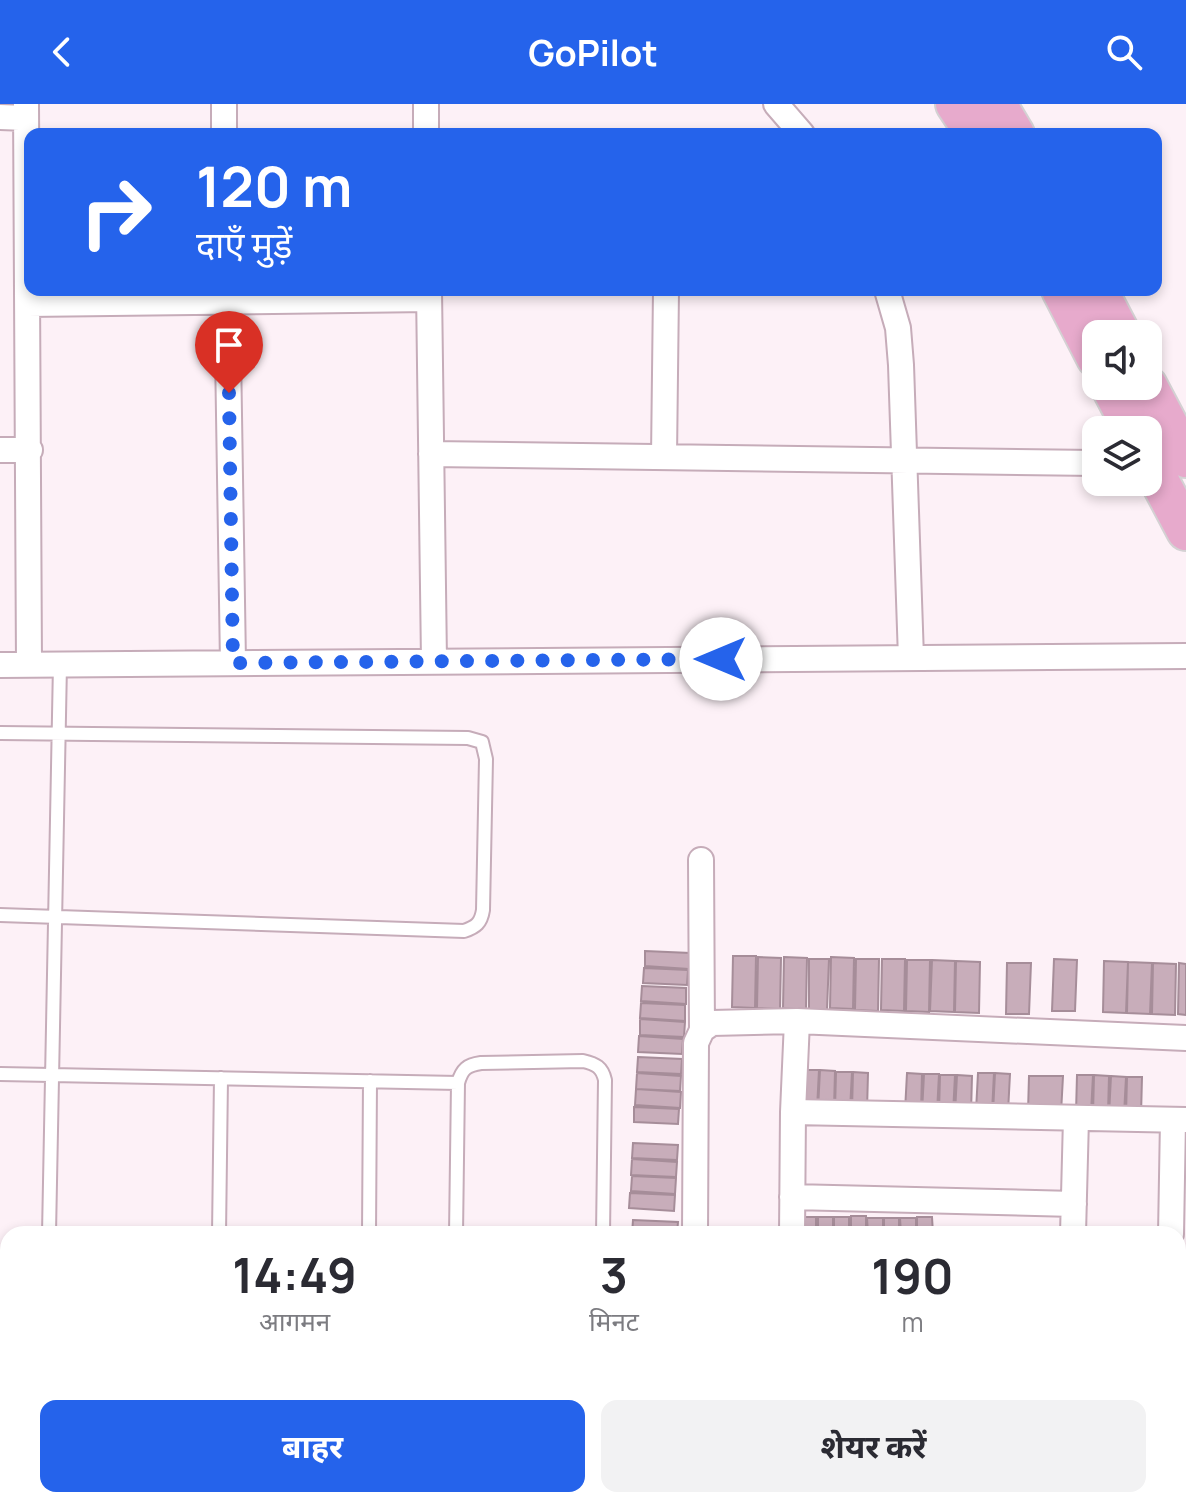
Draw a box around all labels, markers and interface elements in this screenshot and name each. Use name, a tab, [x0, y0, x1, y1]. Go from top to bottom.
text: GoPilot	[528, 28, 658, 77]
icon: back	[40, 30, 84, 74]
icon: search	[1102, 30, 1146, 74]
text: 120 m	[196, 147, 352, 224]
icon: right	[64, 160, 168, 264]
text: दाएँ मुड़ें	[196, 220, 292, 269]
pin	[195, 311, 263, 393]
map controls	[1082, 320, 1162, 496]
button: sound	[1082, 320, 1162, 400]
icon: arrive	[207, 323, 251, 367]
button: layers	[1082, 416, 1162, 496]
position arrow	[679, 617, 763, 701]
text: 14:49	[232, 1242, 357, 1307]
text: 3	[600, 1242, 628, 1307]
text: 190	[871, 1243, 954, 1308]
text: आगमन	[259, 1303, 330, 1339]
text: मिनट	[589, 1303, 639, 1339]
text: m	[901, 1304, 923, 1340]
button: बाहर	[40, 1400, 585, 1492]
button: शेयर करें	[601, 1400, 1146, 1492]

